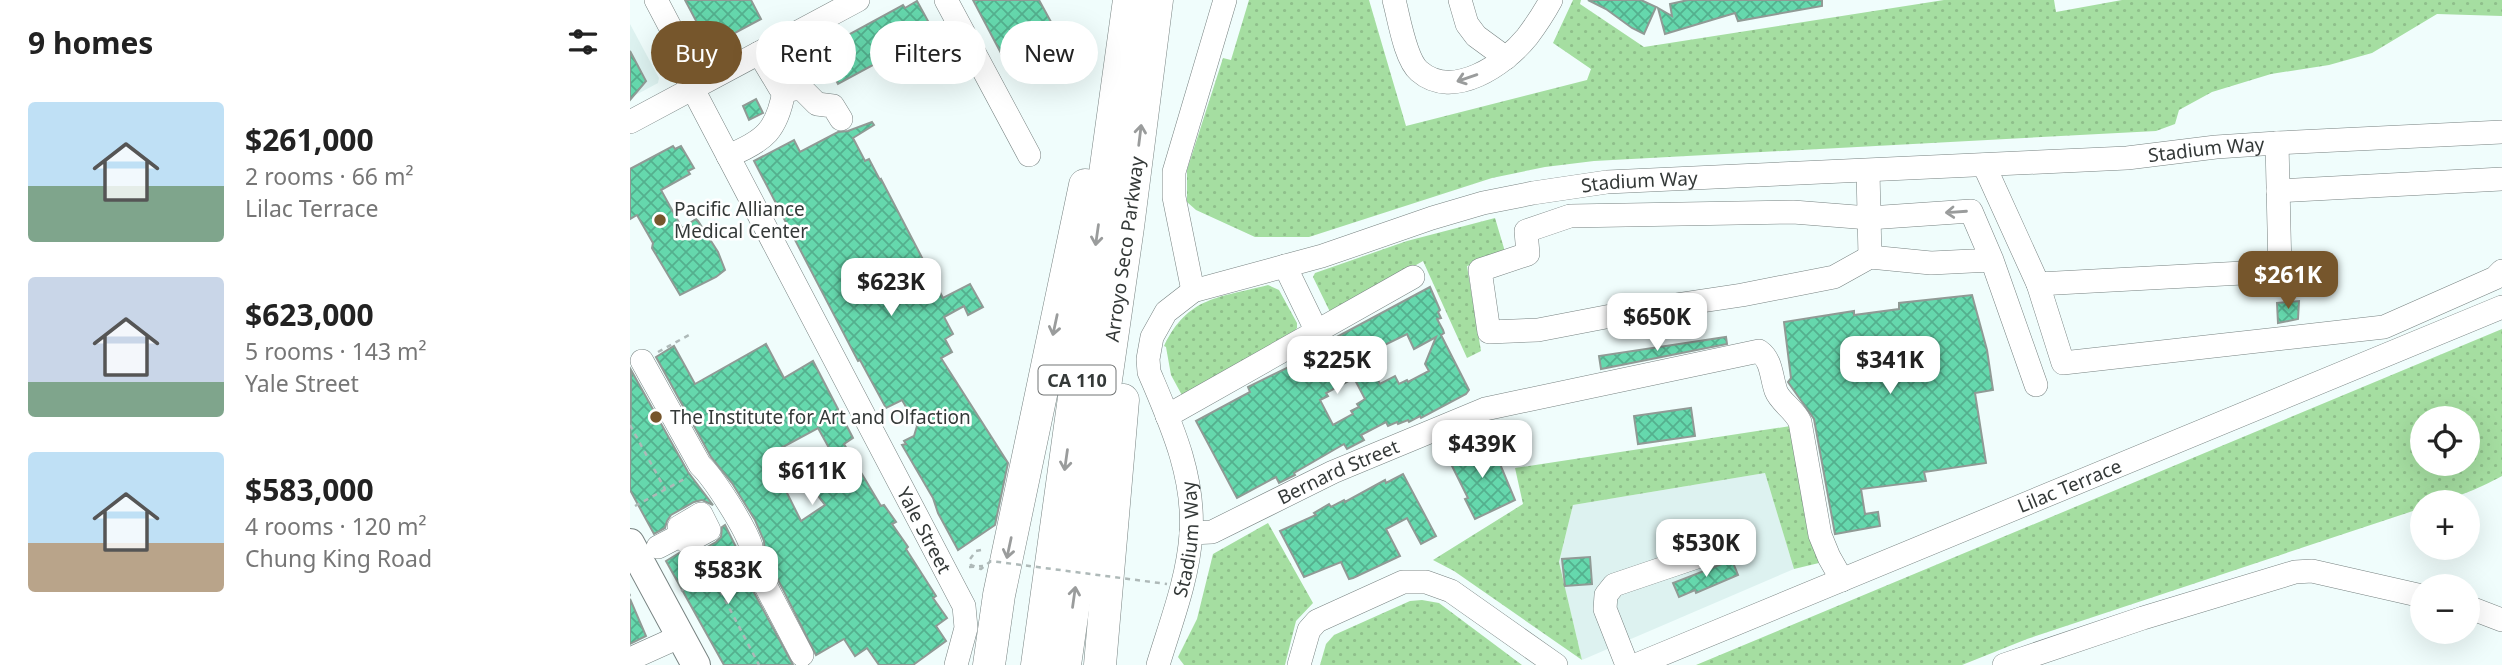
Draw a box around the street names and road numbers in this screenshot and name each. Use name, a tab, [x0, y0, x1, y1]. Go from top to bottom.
street label: Stadium Way	[2147, 131, 2265, 168]
street label: Arroyo Seco Parkway	[1099, 155, 1150, 344]
street label: Stadium Way	[1579, 165, 1698, 199]
road number: CA 110	[1038, 366, 1116, 394]
street label: Bernard Street	[1273, 433, 1403, 510]
street label: Lilac Terrace	[2013, 453, 2125, 519]
street label: Stadium Way	[1167, 479, 1205, 600]
street label: Yale Street	[891, 483, 958, 578]

